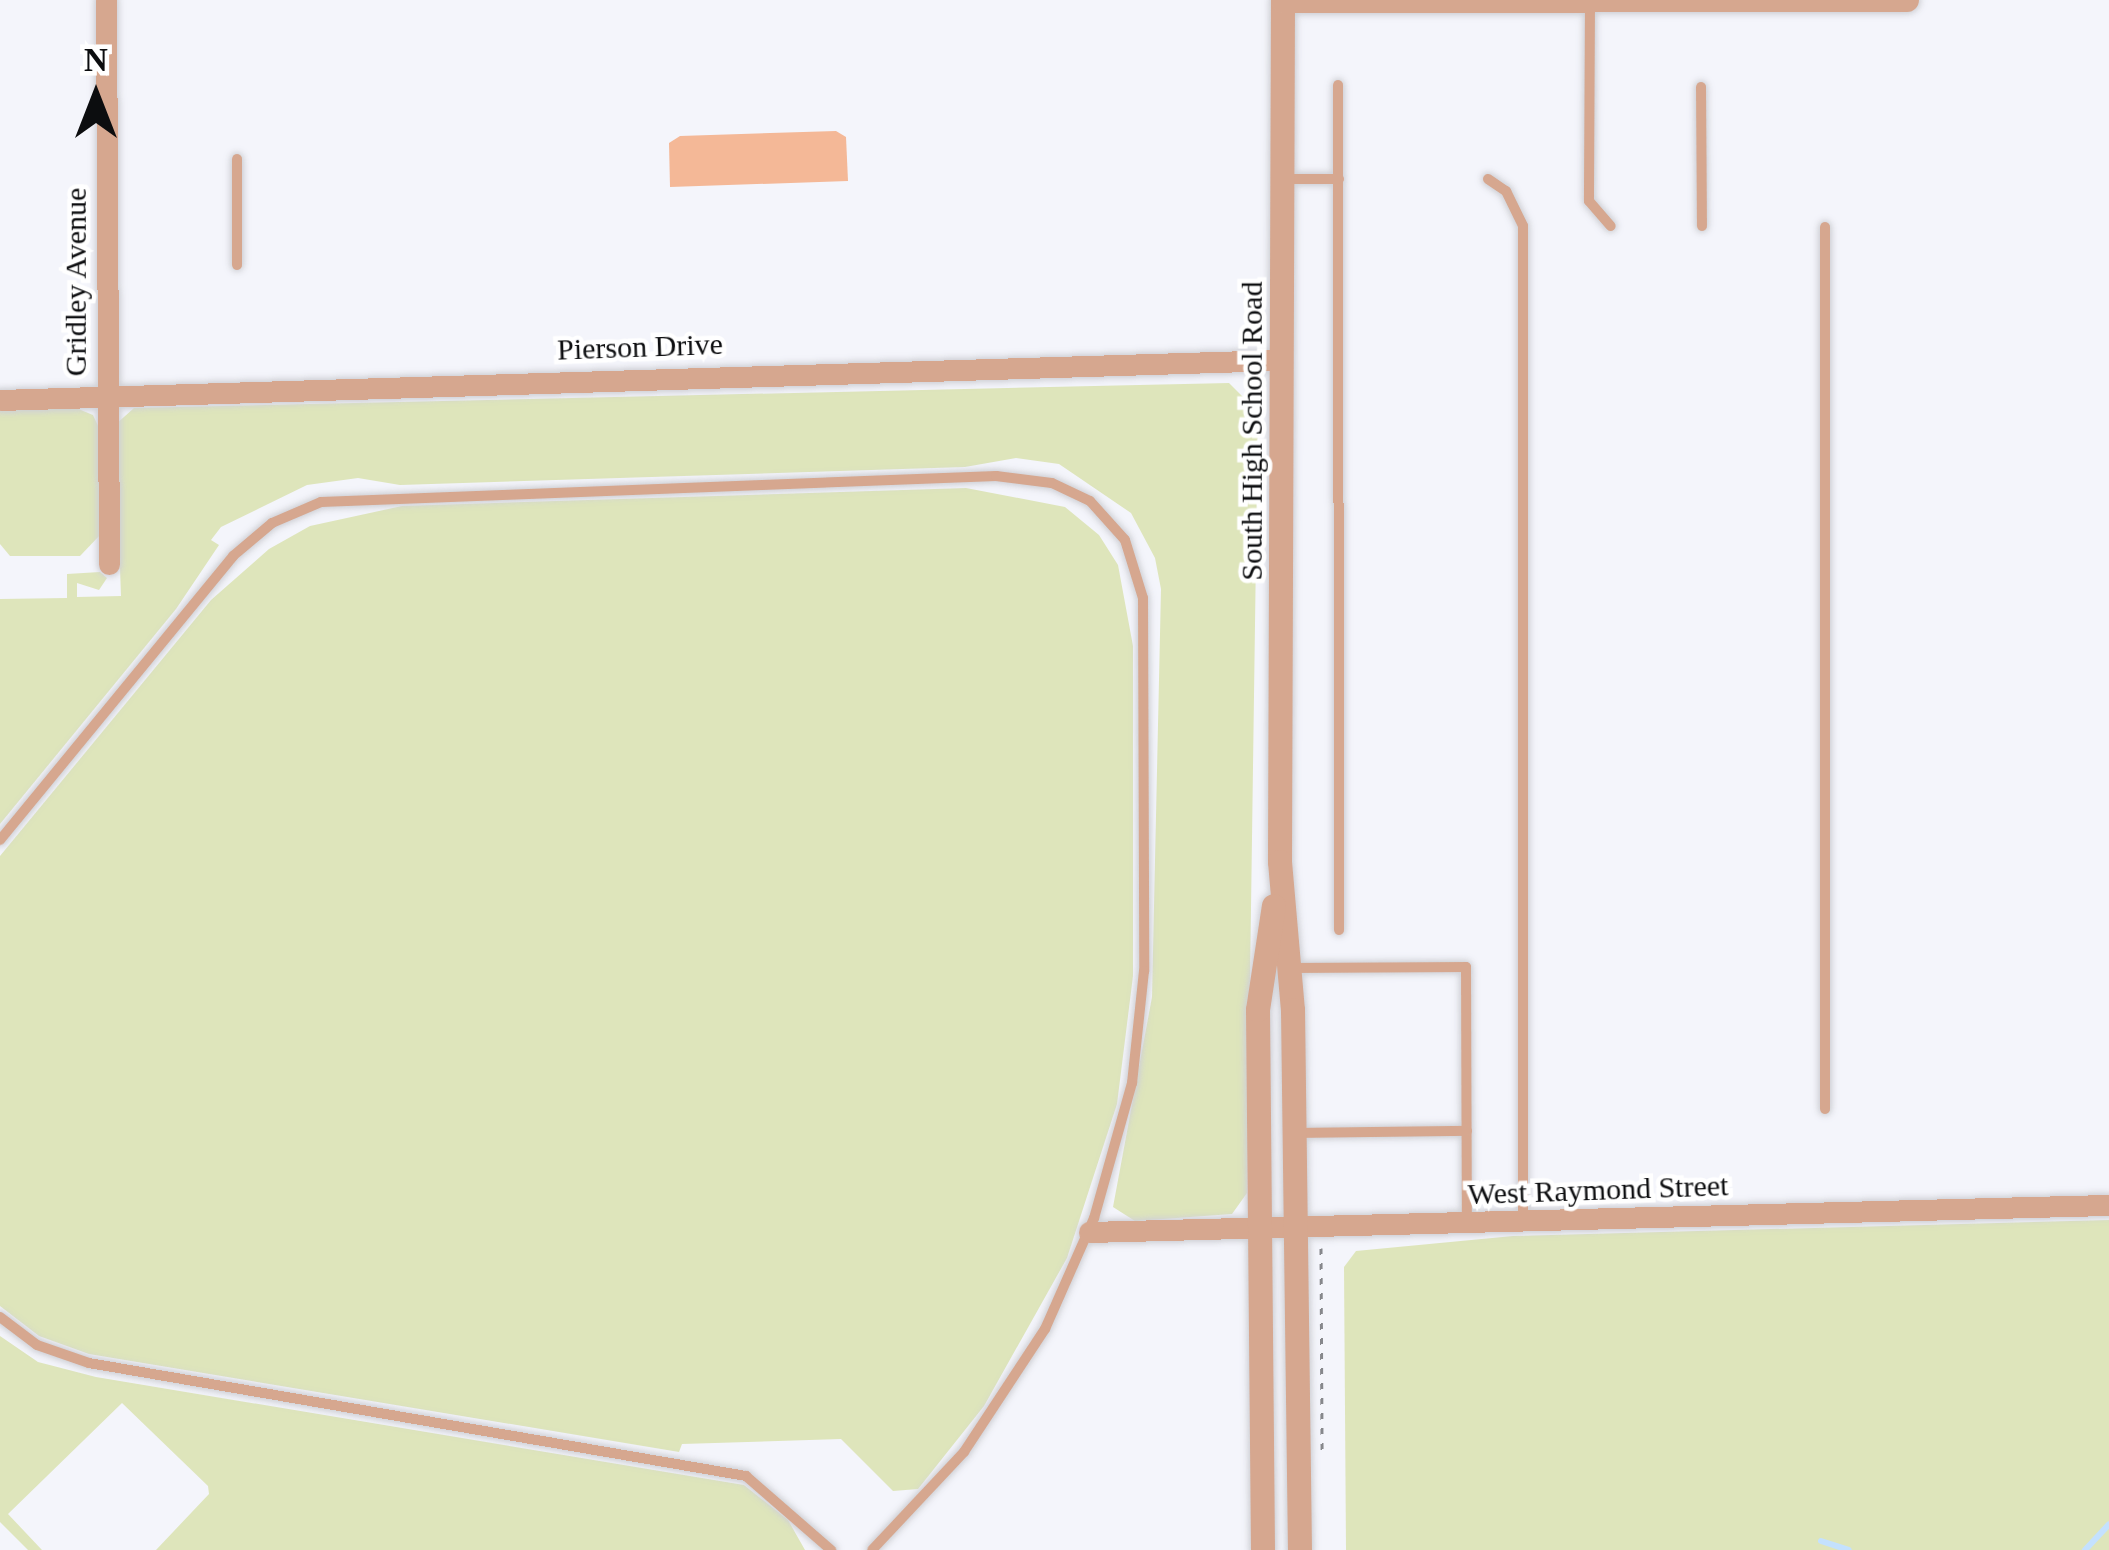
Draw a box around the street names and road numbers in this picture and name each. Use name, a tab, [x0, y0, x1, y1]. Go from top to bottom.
street label: Gridley Avenue	[58, 187, 94, 377]
street label: South High School Road	[1234, 281, 1270, 581]
street label: Pierson Drive	[557, 326, 723, 368]
street label: West Raymond Street	[1467, 1167, 1729, 1213]

